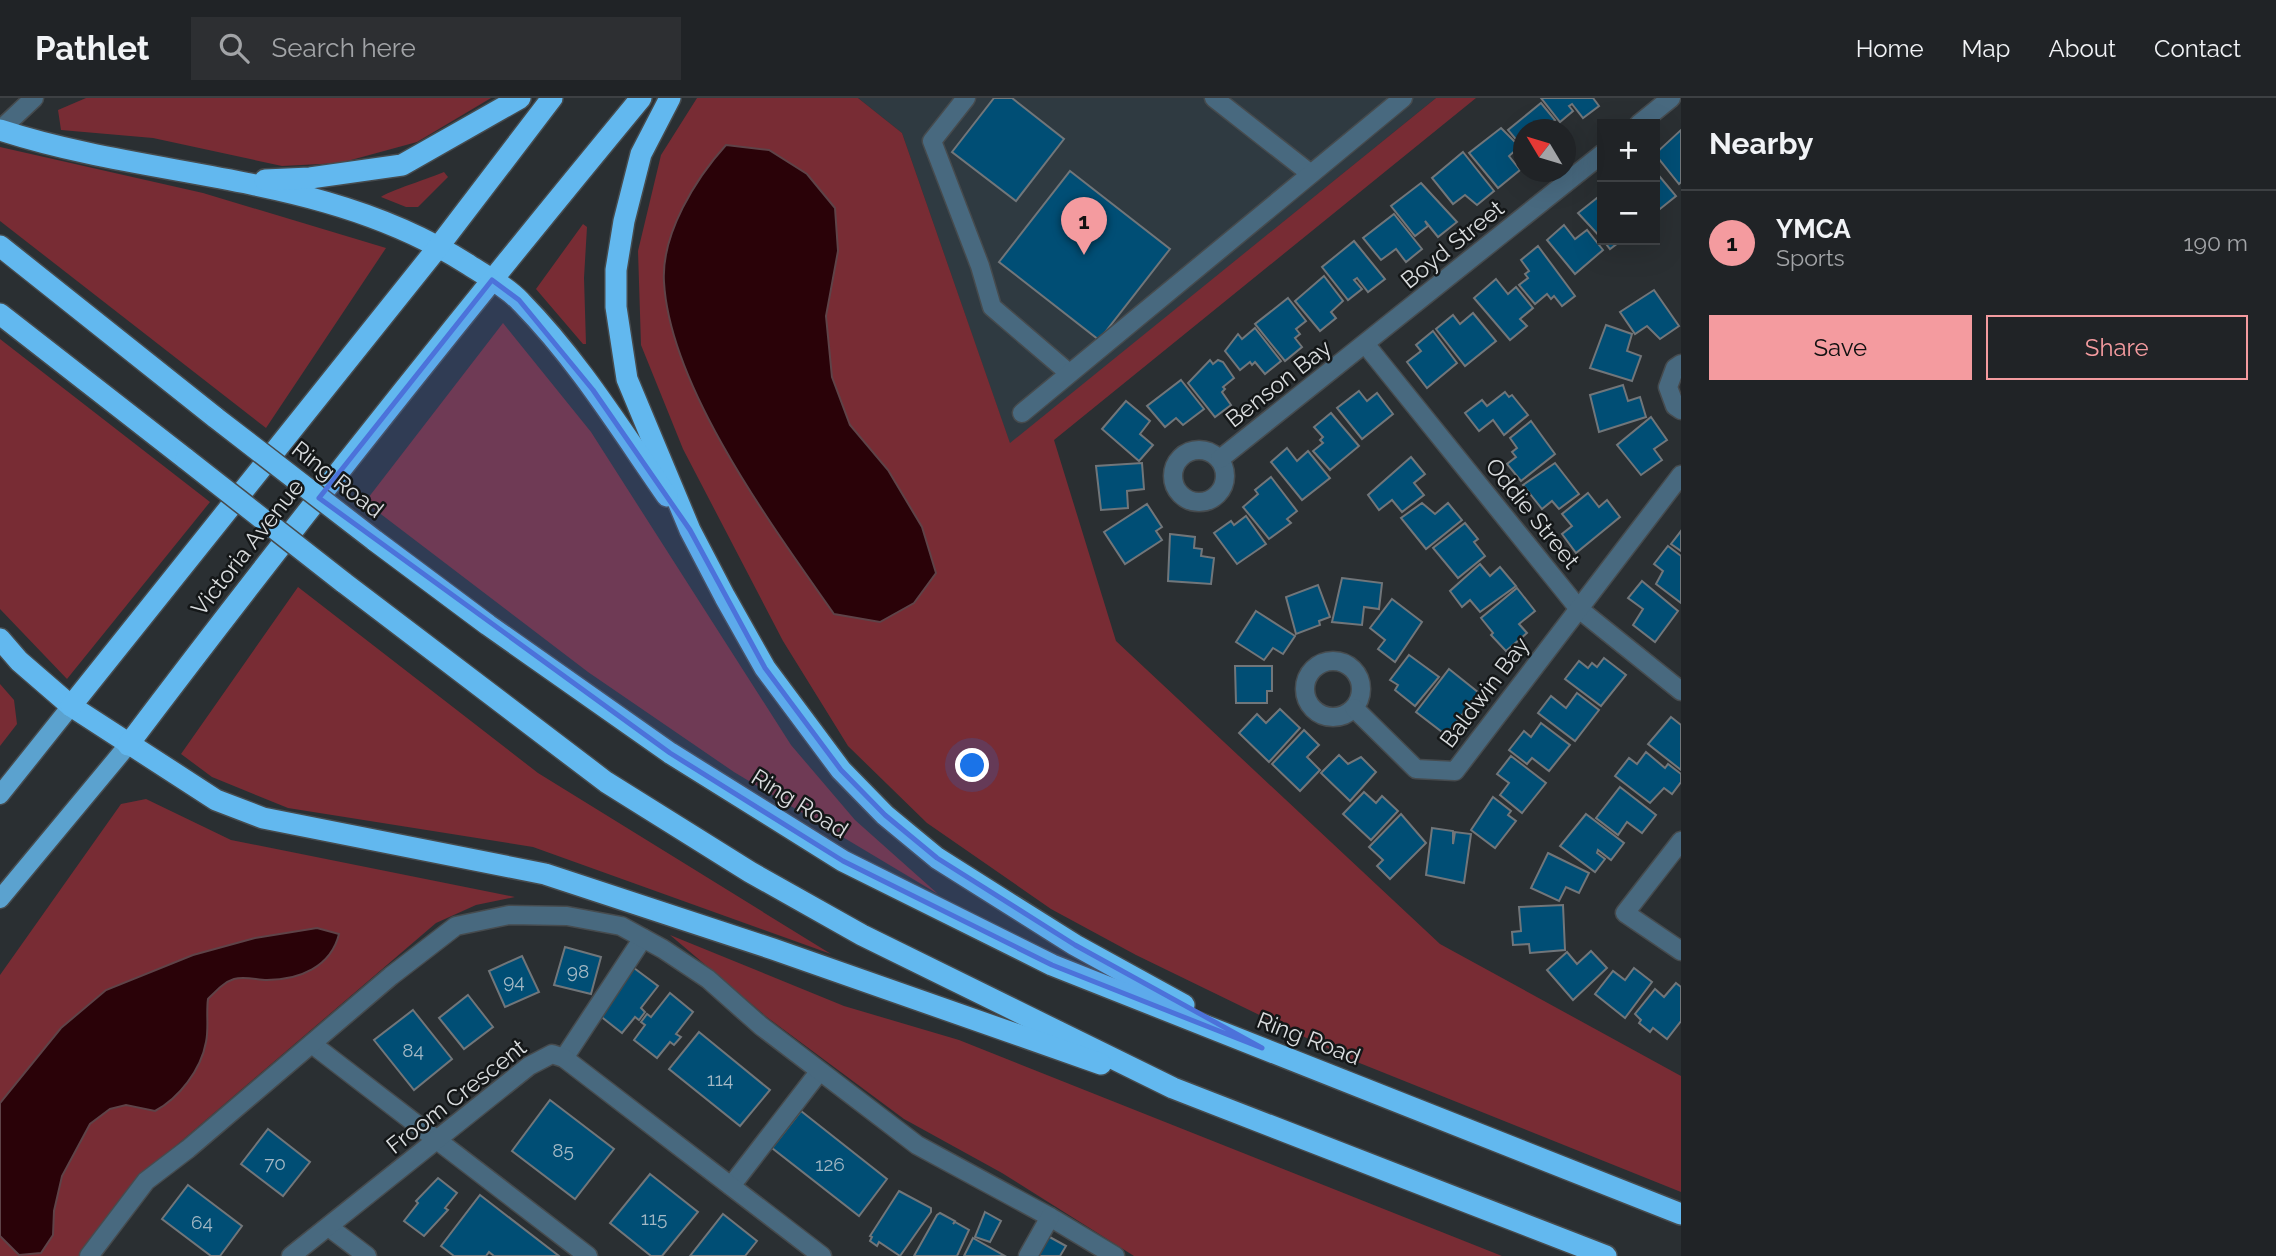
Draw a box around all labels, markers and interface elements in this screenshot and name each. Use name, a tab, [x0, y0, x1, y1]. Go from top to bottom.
search box	[191, 17, 681, 80]
text: Pathlet	[35, 29, 149, 68]
icon: search	[215, 29, 253, 67]
text: Search here	[271, 33, 416, 63]
text: Home	[1856, 34, 1924, 63]
text: Map	[1962, 34, 2010, 63]
text: About	[2048, 34, 2116, 63]
text: Contact	[2154, 34, 2241, 63]
north arrow	[1513, 119, 1576, 182]
map controls	[1597, 119, 1660, 245]
button: +	[1597, 119, 1660, 182]
text: Nearby	[1709, 126, 1813, 161]
button: −	[1597, 182, 1660, 245]
street label: Boyd Street	[1395, 194, 1509, 294]
pin: 1	[1061, 197, 1107, 255]
text: YMCA	[1776, 214, 1851, 244]
text: 1	[1726, 229, 1738, 256]
text: 190 m	[2184, 229, 2248, 256]
text: Sports	[1776, 244, 1845, 271]
button: Save	[1709, 315, 1972, 380]
button: Share	[1986, 315, 2248, 380]
street label: Benson Bay	[1220, 333, 1336, 433]
street label: Ring Road	[287, 435, 389, 523]
street label: Oddie Street	[1480, 452, 1586, 574]
street label: Victoria Avenue	[185, 473, 309, 621]
street label: Baldwin Bay	[1434, 631, 1534, 753]
your location	[955, 748, 989, 782]
street label: Ring Road	[747, 763, 853, 843]
house number: 98	[567, 960, 589, 982]
house number: 94	[503, 970, 525, 992]
street label: Ring Road	[1253, 1006, 1365, 1070]
street label: Froom Crescent	[381, 1033, 531, 1159]
house number: 84	[402, 1039, 424, 1061]
house number: 114	[707, 1068, 733, 1090]
house number: 85	[552, 1139, 574, 1161]
house number: 70	[264, 1152, 286, 1174]
house number: 126	[815, 1153, 845, 1175]
house number: 115	[641, 1207, 667, 1229]
house number: 64	[191, 1211, 213, 1233]

